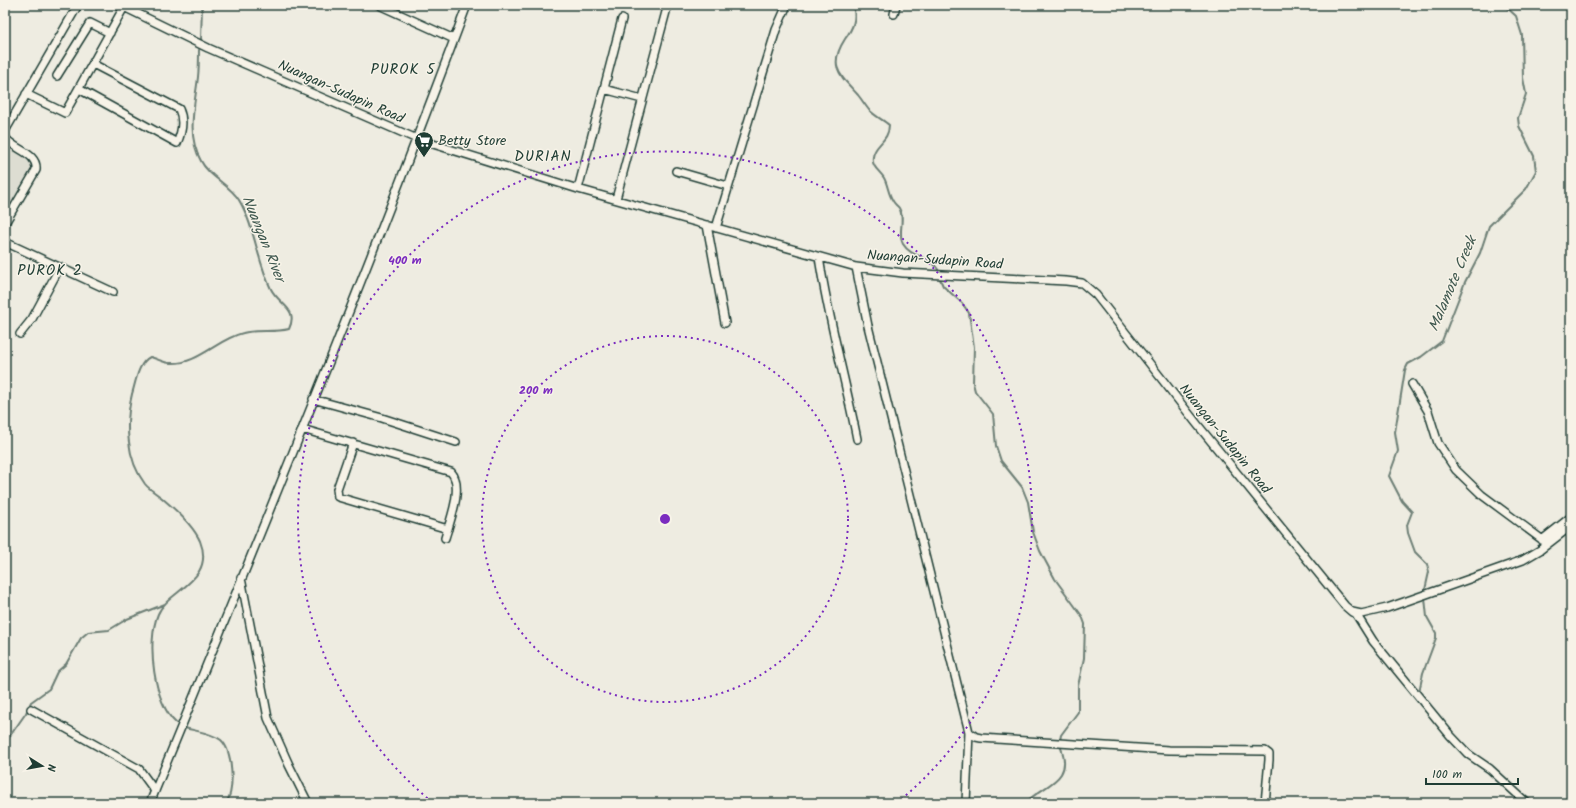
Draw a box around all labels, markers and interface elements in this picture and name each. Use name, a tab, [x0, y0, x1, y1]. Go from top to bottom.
street label: Nuangan-Sudapin Road	[274, 54, 409, 130]
district label: PUROK 5	[370, 58, 436, 82]
supermarket icon: Betty Store	[413, 130, 435, 158]
place label: Betty Store	[438, 130, 507, 152]
district label: DURIAN	[514, 145, 572, 169]
water label: Nuangan River	[235, 192, 292, 288]
water label: Malamote Creek	[1422, 231, 1485, 335]
street label: Nuangan-Sudapin Road	[866, 244, 1005, 276]
text: 400 m	[388, 251, 422, 270]
district label: PUROK 2	[17, 259, 83, 283]
street label: Nuangan-Sudapin Road	[1174, 379, 1277, 500]
text: 200 m	[519, 381, 553, 400]
centre of rings	[658, 512, 672, 526]
north arrow	[22, 746, 62, 786]
scale bar	[1426, 760, 1518, 786]
text: N	[41, 763, 60, 773]
text: 100 m	[1432, 765, 1463, 784]

